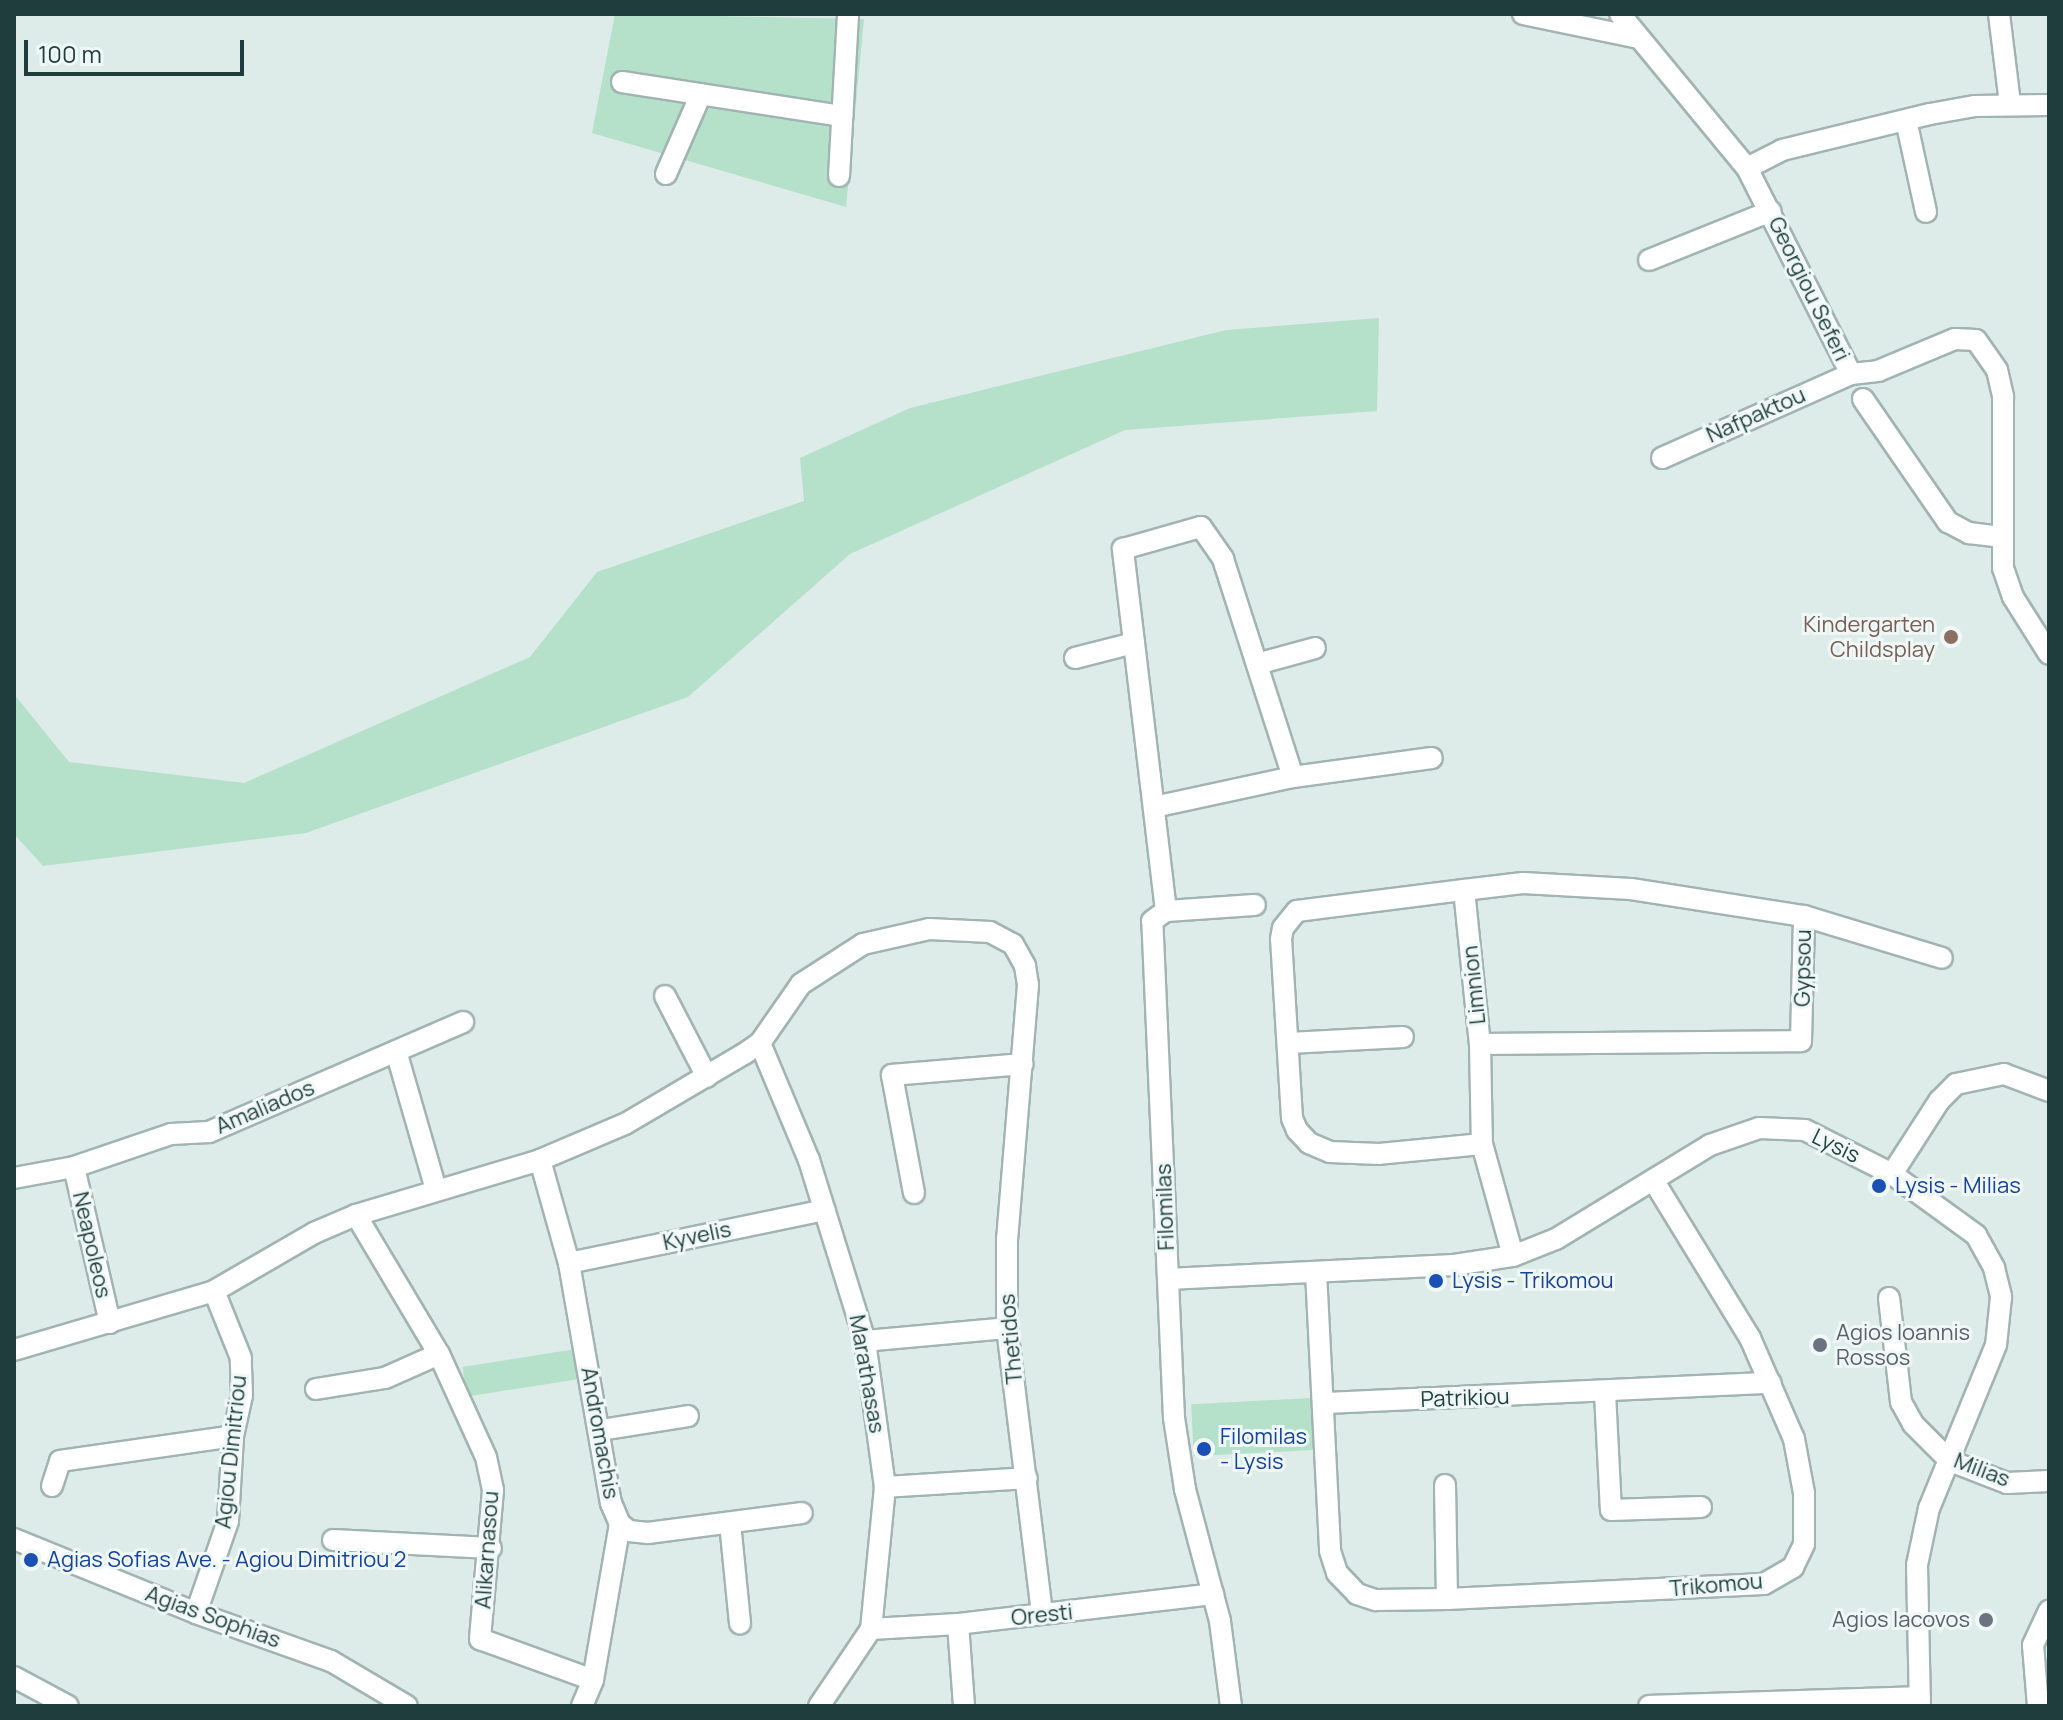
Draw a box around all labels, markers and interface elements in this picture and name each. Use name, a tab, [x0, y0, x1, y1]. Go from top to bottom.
scale bar	[28, 24, 248, 74]
text: 100 m	[38, 37, 102, 70]
street label: Georgiou Seferi	[1763, 213, 1855, 365]
street label: Nafpaktou	[1702, 381, 1810, 449]
place label: Kindergarten Childsplay	[1803, 611, 1935, 662]
marker: Kindergarten Childsplay	[1942, 628, 1960, 646]
street label: Gypsou	[1789, 929, 1817, 1007]
street label: Limnion	[1457, 944, 1491, 1026]
street label: Amaliados	[212, 1074, 318, 1140]
street label: Lysis	[1808, 1123, 1864, 1169]
street label: Filomilas	[1150, 1163, 1180, 1251]
place label: Lysis - Milias	[1895, 1173, 2021, 1199]
marker: Lysis - Milias	[1870, 1177, 1888, 1195]
street label: Neapoleos	[67, 1189, 117, 1301]
street label: Kyvelis	[660, 1216, 734, 1256]
place label: Lysis - Trikomou	[1452, 1268, 1613, 1294]
marker: Lysis - Trikomou	[1427, 1272, 1445, 1290]
street label: Thetidos	[994, 1293, 1028, 1385]
street label: Marathasas	[844, 1313, 890, 1435]
place label: Agios Ioannis Rossos	[1836, 1319, 1970, 1370]
marker: Agios Ioannis Rossos	[1811, 1336, 1829, 1354]
street label: Andromachis	[575, 1365, 625, 1501]
street label: Agiou Dimitriou	[210, 1374, 252, 1530]
street label: Patrikiou	[1420, 1383, 1510, 1413]
place label: Filomilas - Lysis	[1220, 1423, 1307, 1474]
marker: Filomilas - Lysis	[1195, 1440, 1213, 1458]
street label: Milias	[1950, 1447, 2014, 1493]
street label: Alikarnasou	[470, 1490, 504, 1610]
place label: Agias Sofias Ave. - Agiou Dimitriou 2	[47, 1547, 406, 1573]
marker: Agias Sofias Ave. - Agiou Dimitriou 2	[22, 1551, 40, 1569]
street label: Trikomou	[1668, 1568, 1764, 1602]
street label: Agias Sophias	[142, 1580, 284, 1654]
street label: Oresti	[1010, 1599, 1074, 1631]
place label: Agios Iacovos	[1832, 1607, 1970, 1633]
marker: Agios Iacovos	[1977, 1611, 1995, 1629]

